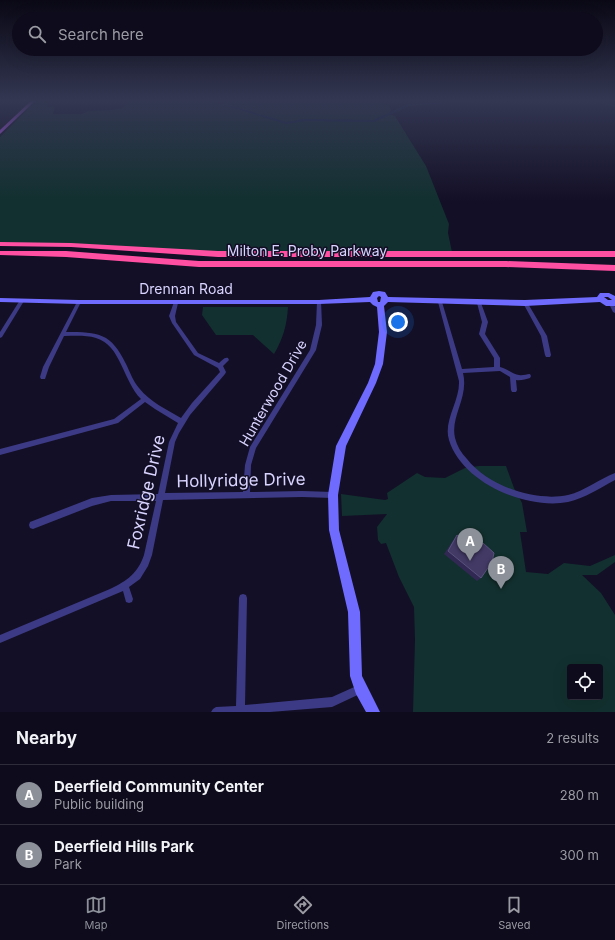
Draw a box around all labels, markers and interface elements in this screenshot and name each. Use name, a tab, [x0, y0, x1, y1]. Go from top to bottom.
search box	[12, 12, 603, 56]
icon: search	[26, 23, 48, 45]
text: Search here	[58, 25, 144, 44]
street label: Milton E. Proby Parkway	[227, 242, 387, 259]
street label: Drennan Road	[139, 280, 233, 297]
your location	[388, 312, 408, 332]
street label: Hunterwood Drive	[235, 336, 310, 449]
street label: Foxridge Drive	[123, 433, 169, 551]
street label: Hollyridge Drive	[176, 469, 306, 491]
pin: A	[457, 528, 483, 561]
pin: B	[488, 556, 514, 589]
map controls	[567, 664, 603, 700]
button: locate	[567, 664, 603, 700]
text: Nearby	[16, 728, 77, 748]
text: 2 results	[546, 730, 599, 746]
text: Deerfield Community Center	[54, 777, 264, 796]
text: A	[24, 787, 34, 803]
text: 280 m	[560, 787, 599, 803]
text: Public building	[54, 796, 144, 812]
text: Deerfield Hills Park	[54, 837, 194, 856]
text: B	[25, 847, 33, 863]
text: 300 m	[560, 847, 599, 863]
text: Park	[54, 856, 82, 872]
tab: Map	[85, 894, 107, 932]
tab: Directions	[277, 894, 329, 932]
tab: Saved	[498, 894, 530, 932]

